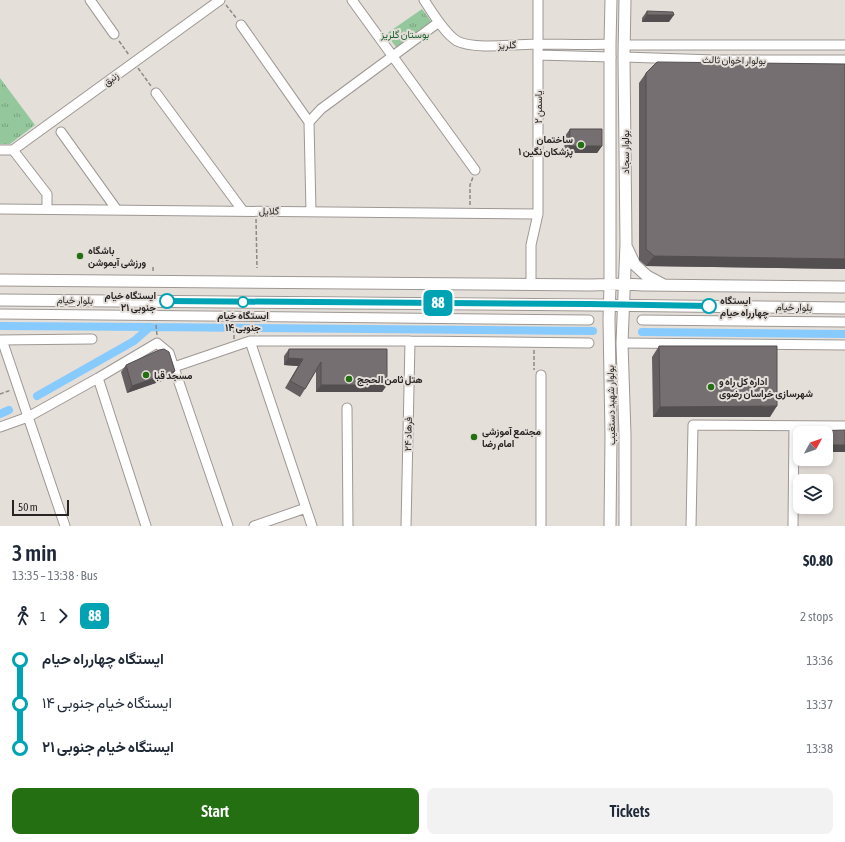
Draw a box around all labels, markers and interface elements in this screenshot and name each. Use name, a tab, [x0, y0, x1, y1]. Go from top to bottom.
park label: بوستان گلریز	[380, 29, 429, 41]
street label: گلریز	[496, 39, 517, 52]
street label: بولوار اخوان ثالث	[702, 54, 766, 67]
street label: زنبق	[101, 70, 121, 89]
street label: یاسمن ۲	[533, 90, 545, 124]
street label: بولوار سجاد	[620, 130, 632, 174]
place label: ساختمان پزشکان نگین ۱	[518, 134, 573, 159]
marker: ساختمان پزشکان نگین ۱	[576, 140, 586, 150]
street label: گلایل	[259, 205, 280, 218]
place label: باشگاه ورزشی آیموشن	[88, 245, 147, 269]
marker: باشگاه ورزشی آیموشن	[75, 251, 85, 261]
place label: ایستگاه خیام جنوبی ۲۱	[105, 290, 156, 314]
line badge: 88	[420, 290, 456, 316]
marker: ایستگاه خیام جنوبی ۲۱	[159, 293, 175, 309]
street label: بلوار خیام	[57, 294, 93, 307]
text: 88	[431, 295, 445, 311]
place label: ایستگاه چهارراه حیام	[720, 295, 769, 320]
marker: ایستگاه خیام جنوبی ۱۴	[237, 296, 249, 308]
marker: ایستگاه چهارراه حیام	[701, 298, 717, 314]
street label: بلوار خیام	[776, 301, 812, 314]
place label: ایستگاه خیام جنوبی ۱۴	[217, 310, 269, 334]
street label: بولوار شهید دستغیب	[605, 365, 618, 445]
marker: مسجد قبا	[141, 370, 151, 380]
place label: مسجد قبا	[154, 370, 193, 382]
marker: هتل ثامن الحجج	[344, 374, 354, 384]
place label: هتل ثامن الحجج	[357, 374, 423, 387]
place label: اداره کل راه و شهرسازی خراسان رضوی	[719, 376, 813, 400]
marker: اداره کل راه و شهرسازی خراسان رضوی	[706, 382, 716, 392]
street label: فرهاد ۲۴	[402, 416, 415, 451]
place label: مجتمع آموزشی امام رضا	[482, 426, 542, 450]
north arrow	[793, 426, 833, 466]
map controls	[793, 426, 833, 514]
marker: مجتمع آموزشی امام رضا	[469, 432, 479, 442]
button: layers	[793, 474, 833, 514]
scale bar	[12, 498, 69, 517]
text: 50 m	[18, 501, 38, 513]
text: 3 min	[12, 540, 57, 566]
text: $0.80	[803, 552, 833, 569]
text: 13:35 – 13:38 · Bus	[12, 568, 98, 583]
icon: walk	[12, 605, 34, 627]
icon: forward	[52, 605, 74, 627]
text: 88	[88, 608, 101, 624]
text: 1	[40, 609, 46, 624]
text: 2 stops	[800, 609, 833, 624]
text: ایستگاه چهارراه حیام	[42, 650, 164, 667]
text: 13:36	[806, 653, 833, 668]
text: ایستگاه خیام جنوبی ۱۴	[42, 694, 172, 711]
text: 13:37	[806, 697, 833, 712]
text: ایستگاه خیام جنوبی ۲۱	[42, 738, 174, 755]
text: 13:38	[806, 741, 833, 756]
button: Start	[12, 788, 419, 834]
button: Tickets	[427, 788, 833, 834]

